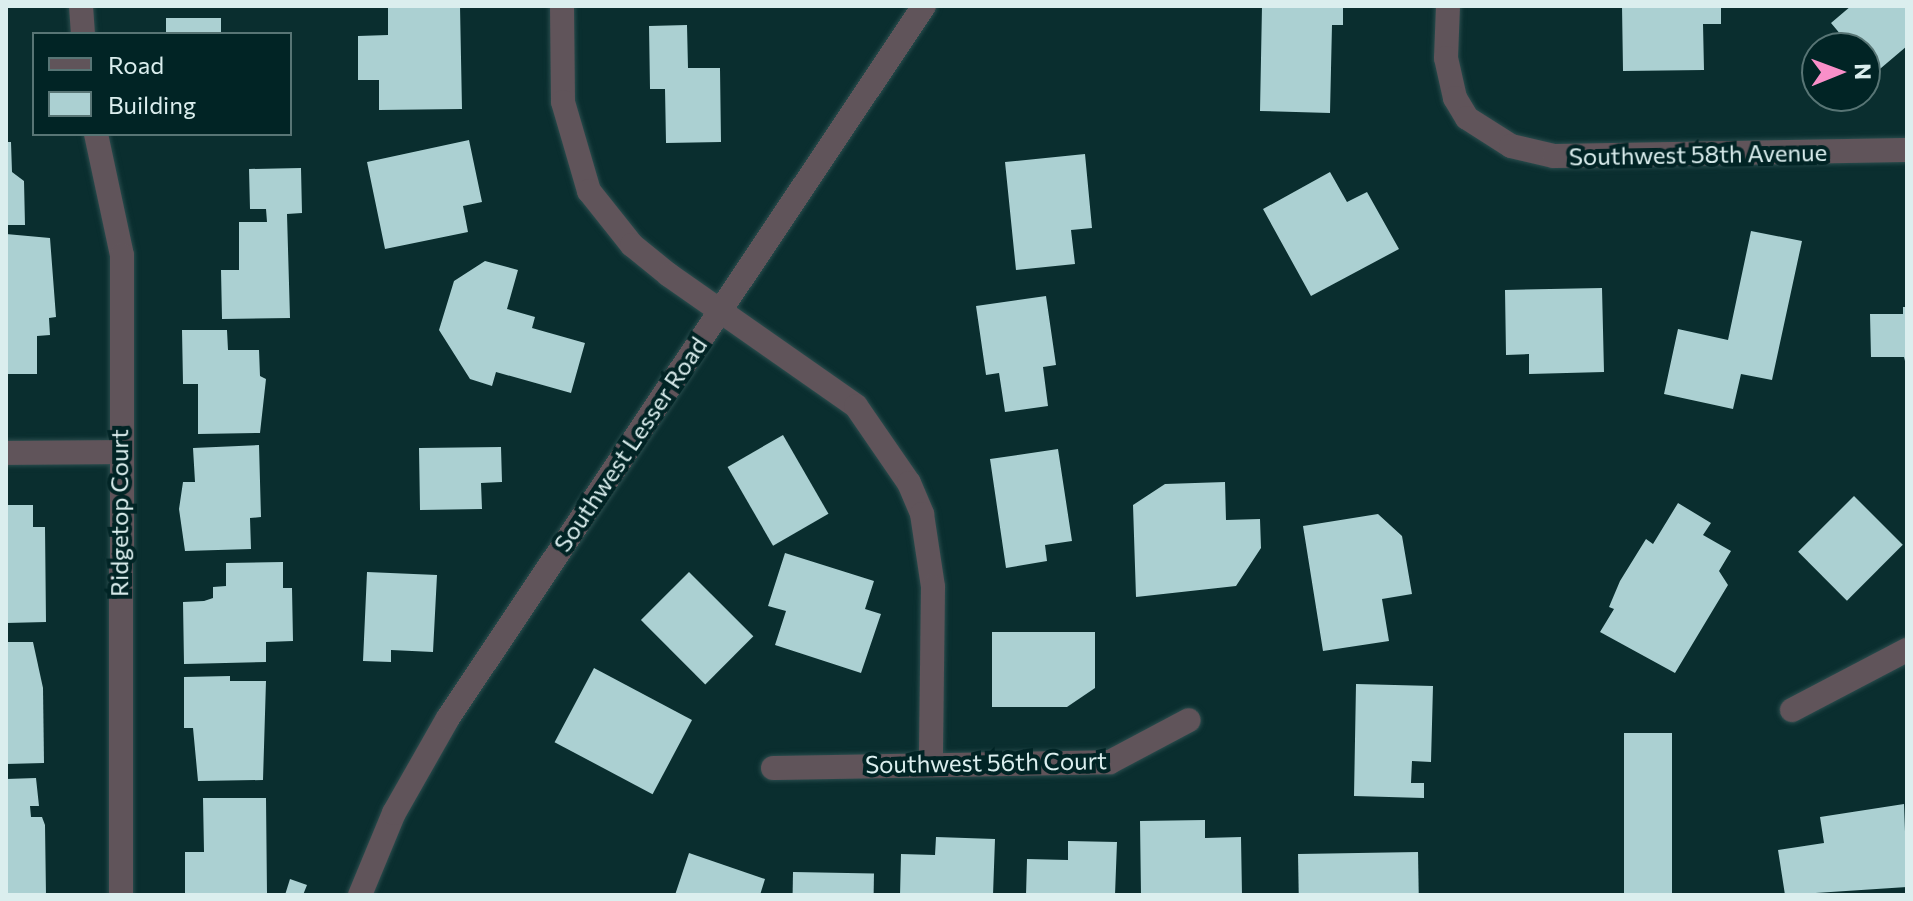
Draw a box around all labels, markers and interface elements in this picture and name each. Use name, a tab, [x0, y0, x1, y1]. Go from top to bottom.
legend	[32, 32, 292, 136]
north arrow	[1801, 32, 1881, 112]
text: Road	[108, 50, 164, 79]
text: N	[1850, 63, 1877, 80]
text: Building	[108, 90, 196, 119]
street label: Southwest 58th Avenue	[1569, 137, 1827, 171]
street label: Southwest Lesser Road	[547, 331, 713, 557]
street label: Ridgetop Court	[105, 429, 133, 597]
street label: Southwest 56th Court	[865, 745, 1107, 779]

